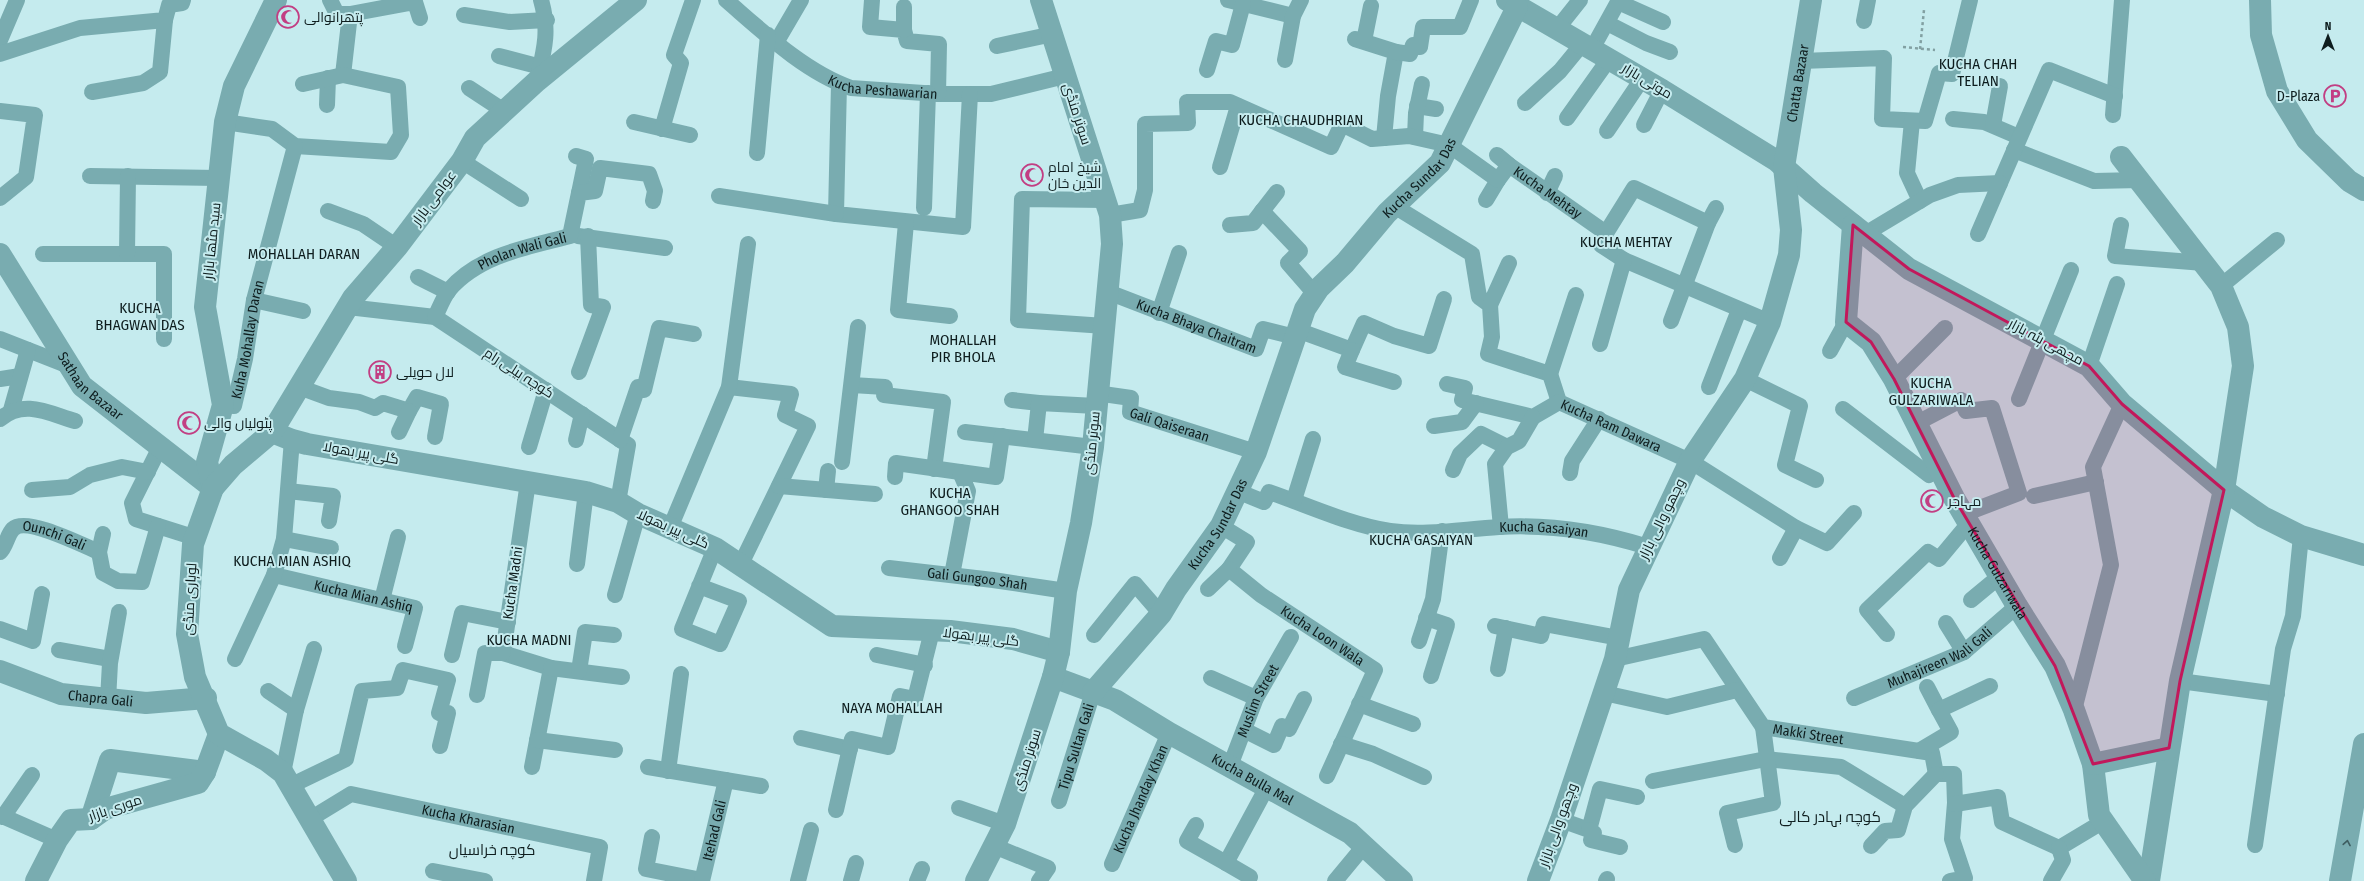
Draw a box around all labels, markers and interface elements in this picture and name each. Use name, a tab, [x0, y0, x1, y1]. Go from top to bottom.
mosque icon: پتھرانوالی	[275, 4, 301, 30]
place label: پتھرانوالی	[304, 9, 363, 27]
north arrow	[2308, 16, 2348, 56]
text: N	[2325, 20, 2331, 33]
street label: Chatta Bazaar	[1783, 43, 1812, 124]
district label: KUCHA CHAH TELIAN	[1939, 55, 2017, 90]
street label: موتی بازار	[1618, 59, 1675, 103]
street label: Kucha Peshawarian	[825, 71, 938, 102]
street label: سوتر منڈی	[1059, 81, 1095, 147]
parking icon: D-Plaza	[2322, 83, 2348, 109]
place label: D-Plaza	[2277, 88, 2320, 105]
district label: KUCHA CHAUDHRIAN	[1239, 111, 1363, 129]
street label: Kucha Sundar Das	[1379, 135, 1460, 221]
place label: شیخ امام الدین خان	[1048, 159, 1101, 192]
mosque icon: شیخ امام الدین خان	[1019, 162, 1045, 188]
street label: Kucha Mehtay	[1510, 162, 1586, 223]
street label: عوامی بازار	[407, 167, 460, 229]
street label: سید مٹھا بازار	[199, 202, 225, 281]
street label: Pholan Wali Gali	[475, 229, 568, 273]
district label: KUCHA MEHTAY	[1580, 233, 1673, 251]
district label: MOHALLAH DARAN	[248, 245, 360, 263]
street label: Kuha Mohallay Daran	[227, 278, 267, 401]
street label: Kucha Bhaya Chaitram	[1134, 295, 1259, 357]
district label: KUCHA BHAGWAN DAS	[95, 299, 185, 334]
street label: مچھی ہٹہ بازار	[2004, 315, 2087, 370]
district label: MOHALLAH PIR BHOLA	[929, 331, 997, 366]
street label: کوچہ بیلی رام	[480, 344, 557, 403]
street label: Sathaan Bazaar	[54, 349, 127, 423]
building icon: لال حویلی	[367, 359, 393, 385]
place label: لال حویلی	[396, 364, 454, 381]
district label: KUCHA GULZARIWALA	[1889, 374, 1974, 409]
street label: Kucha Ram Dawara	[1558, 395, 1664, 456]
street label: Gali Qaiseraan	[1128, 404, 1212, 445]
mosque icon: پٹولیاں والی	[176, 410, 202, 436]
street label: سوتر منڈی	[1080, 410, 1104, 476]
place label: پٹولیاں والی	[204, 415, 273, 433]
street label: گلی پیر بھولا	[321, 438, 400, 469]
street label: Kucha Sundar Das	[1184, 476, 1251, 573]
street label: وچھو والی بازار	[1635, 476, 1690, 564]
district label: KUCHA GHANGOO SHAH	[900, 484, 1000, 519]
mosque icon: مہاجر	[1919, 488, 1945, 514]
place label: مہاجر	[1947, 493, 1981, 510]
street label: گلی پیر بھولا	[634, 506, 712, 553]
street label: Ounchi Gali	[22, 517, 89, 554]
street label: Kucha Gasaiyan	[1499, 518, 1590, 541]
street label: Kucha Gulzariwala	[1964, 524, 2032, 622]
district label: KUCHA GASAIYAN	[1369, 531, 1473, 549]
street label: Kucha Madni	[499, 545, 527, 621]
district label: KUCHA MIAN ASHIQ	[233, 552, 351, 570]
street label: لوہاری منڈی	[180, 562, 200, 636]
street label: Gali Gungoo Shah	[926, 564, 1029, 594]
street label: Kucha Mian Ashiq	[312, 576, 415, 616]
street label: Kucha Loon Wala	[1278, 602, 1368, 669]
street label: Muhajireen Wali Gali	[1884, 623, 1995, 692]
street label: گلی پیر بھولا	[942, 624, 1020, 651]
district label: KUCHA MADNI	[486, 631, 572, 649]
street label: Muslim Street	[1233, 661, 1282, 740]
street label: Chapra Gali	[67, 686, 134, 710]
district label: NAYA MOHALLAH	[841, 699, 943, 717]
street label: Tipu Sultan Gali	[1054, 701, 1098, 792]
street label: Makki Street	[1772, 720, 1845, 748]
street label: سوتر منڈی	[1009, 727, 1045, 793]
street label: Kucha Jhanday Khan	[1109, 742, 1171, 856]
street label: Kucha Bulla Mal	[1209, 750, 1297, 809]
street label: وچھو والی بازار	[1535, 781, 1582, 871]
street label: موری بازار	[85, 791, 144, 825]
street label: Itehad Gali	[699, 798, 729, 863]
street label: Kucha Kharasian	[420, 801, 517, 837]
district label: کوچہ بہادر کالی	[1779, 808, 1881, 828]
one-way arrow	[2342, 839, 2350, 846]
district label: کوچہ خراسیاں	[449, 841, 535, 860]

